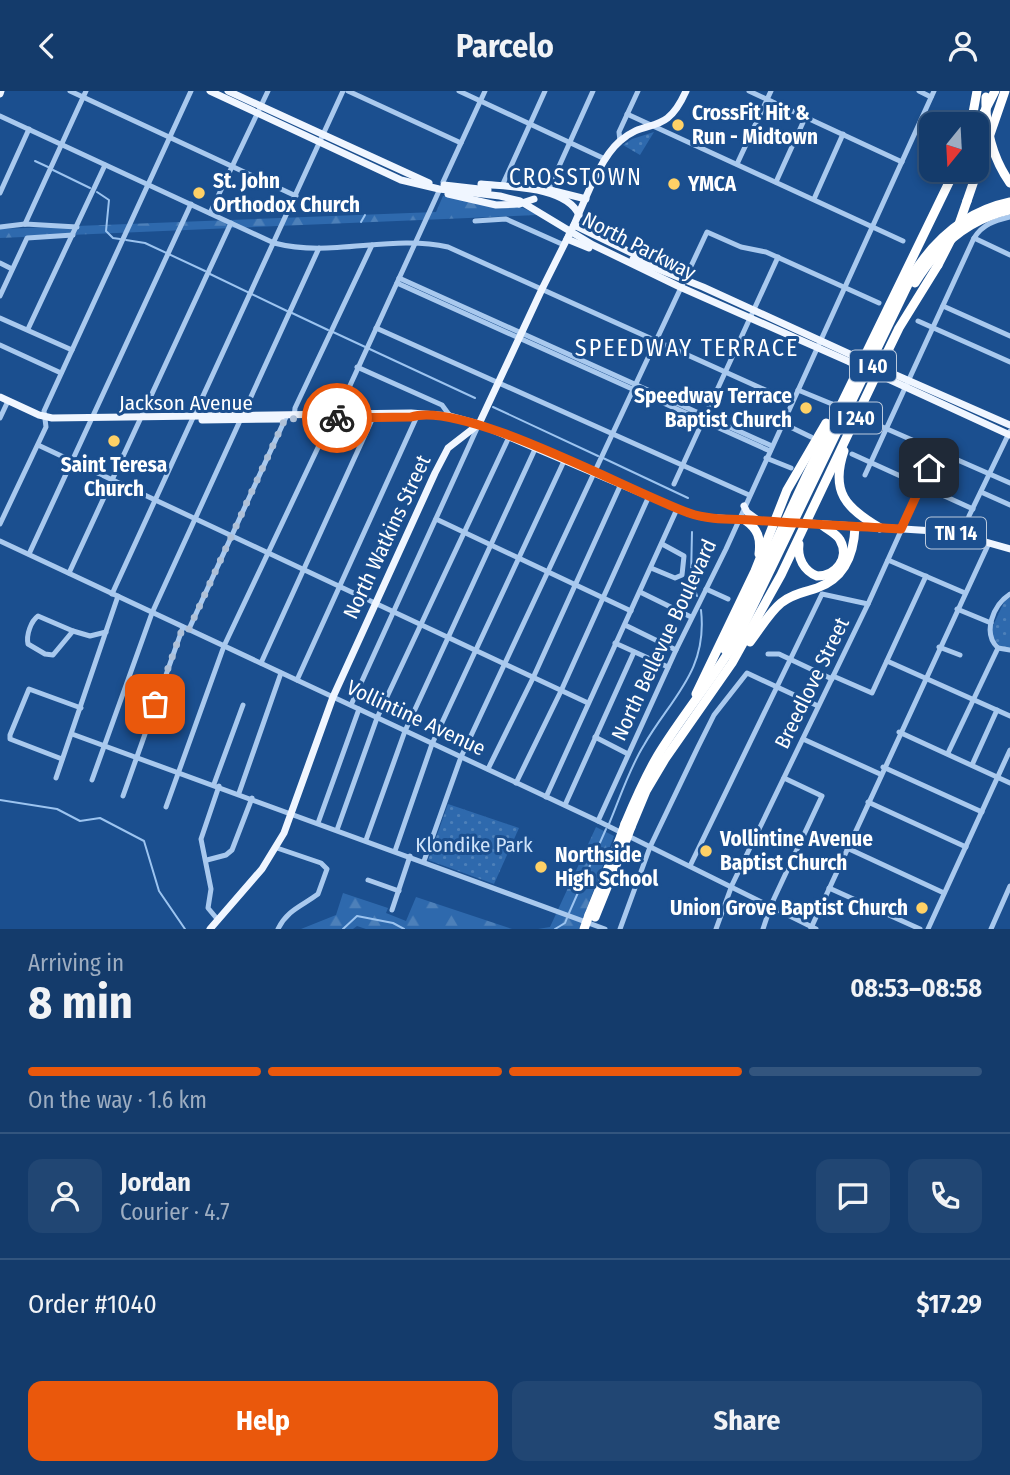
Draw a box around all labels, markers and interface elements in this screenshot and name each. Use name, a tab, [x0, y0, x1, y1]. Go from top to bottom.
icon: back	[28, 27, 66, 65]
text: Parcelo	[456, 27, 554, 65]
icon: person	[944, 27, 982, 65]
place label: CrossFit Hit & Run - Midtown	[692, 100, 818, 150]
north arrow	[919, 112, 989, 182]
map controls	[919, 112, 989, 182]
marker: CrossFit Hit & Run - Midtown	[670, 117, 686, 133]
district label: CROSSTOWN	[509, 163, 643, 191]
place label: St. John Orthodox Church	[213, 168, 360, 218]
place label: YMCA	[687, 171, 737, 197]
marker: YMCA	[666, 176, 682, 192]
marker: St. John Orthodox Church	[191, 185, 207, 201]
street label: North Parkway	[578, 206, 701, 286]
district label: SPEEDWAY TERRACE	[575, 334, 799, 362]
road number: I 40	[850, 351, 896, 381]
courier	[302, 383, 372, 453]
place label: Speedway Terrace Baptist Church	[634, 383, 792, 433]
street label: Jackson Avenue	[119, 390, 253, 416]
icon: bike	[318, 399, 356, 437]
marker: Speedway Terrace Baptist Church	[798, 400, 814, 416]
road number: I 240	[830, 403, 882, 433]
marker: Saint Teresa Church	[106, 433, 122, 449]
pin	[899, 438, 959, 498]
icon: home	[910, 449, 948, 487]
street label: North Watkins Street	[338, 451, 436, 623]
place label: Saint Teresa Church	[61, 452, 167, 502]
road number: TN 14	[926, 517, 986, 549]
street label: North Bellevue Boulevard	[606, 535, 722, 745]
street label: Breedlove Street	[769, 613, 855, 753]
pin	[125, 674, 185, 734]
street label: Vollintine Avenue	[342, 674, 490, 762]
icon: bag	[136, 685, 174, 723]
place label: Vollintine Avenue Baptist Church	[719, 826, 873, 876]
park label: Klondike Park	[415, 832, 533, 858]
place label: Northside High School	[555, 842, 658, 892]
marker: Vollintine Avenue Baptist Church	[698, 843, 714, 859]
marker: Northside High School	[533, 859, 549, 875]
place label: Union Grove Baptist Church	[670, 895, 908, 921]
marker: Union Grove Baptist Church	[914, 900, 930, 916]
text: Arriving in	[28, 949, 124, 977]
text: 08:53–08:58	[850, 973, 982, 1004]
text: 8 min	[28, 975, 133, 1030]
text: On the way · 1.6 km	[28, 1086, 207, 1114]
button: person	[28, 1159, 102, 1233]
button: chat	[816, 1159, 890, 1233]
button: phone	[908, 1159, 982, 1233]
text: Jordan	[120, 1167, 191, 1198]
text: Courier · 4.7	[120, 1198, 230, 1226]
text: Order #1040	[28, 1289, 157, 1320]
text: $17.29	[917, 1289, 982, 1320]
button: Help	[28, 1381, 498, 1461]
button: Share	[512, 1381, 982, 1461]

